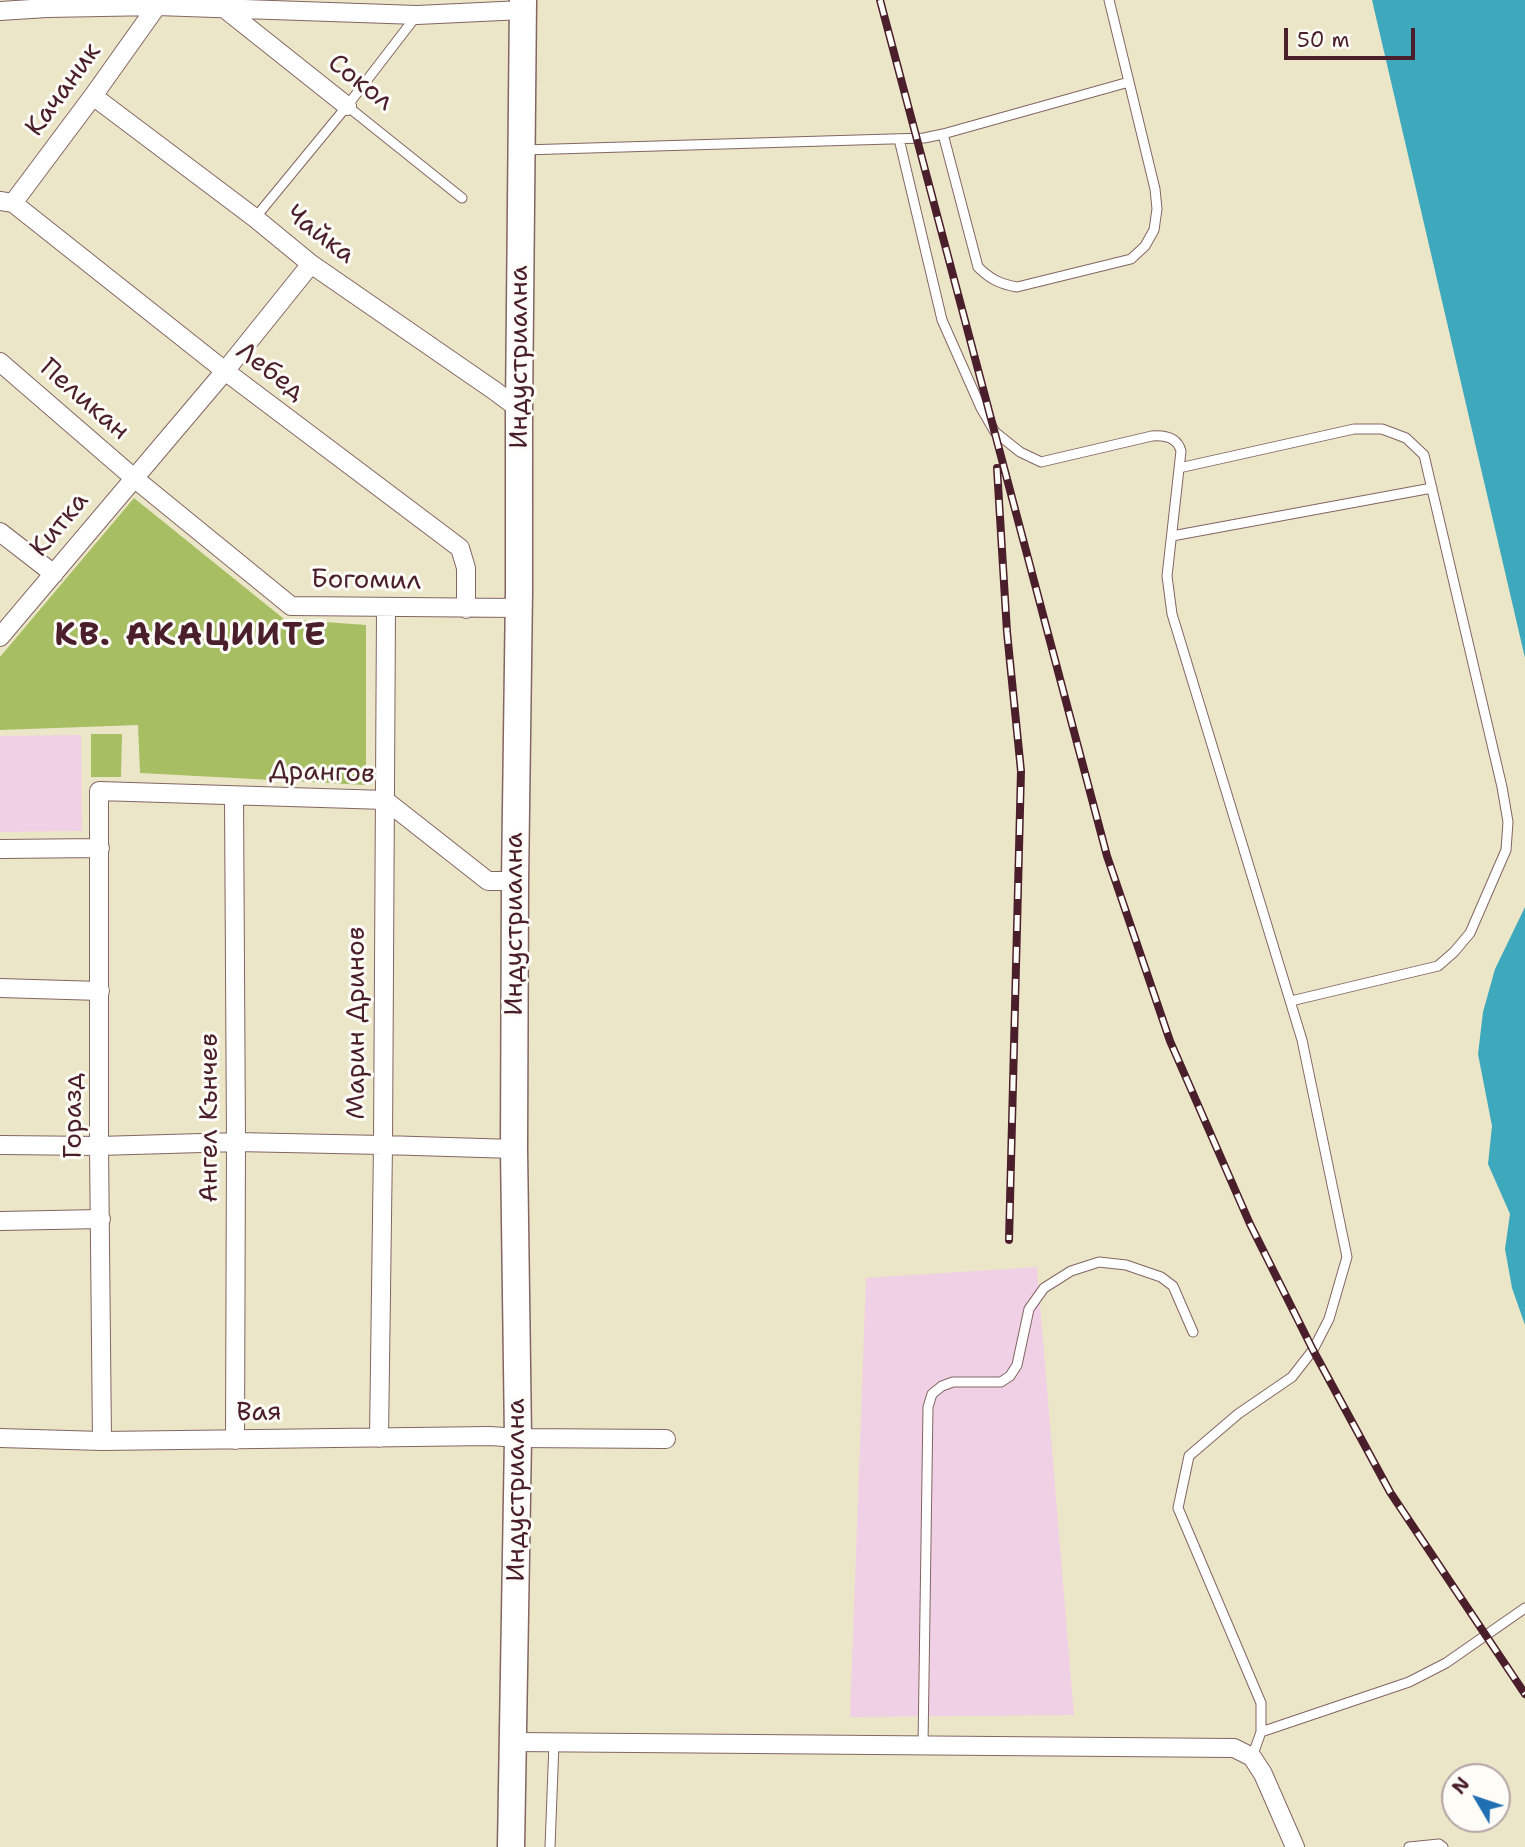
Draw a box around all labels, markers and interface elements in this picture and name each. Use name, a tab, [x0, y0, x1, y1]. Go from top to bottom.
scale bar	[1287, 14, 1418, 58]
text: 50 m	[1297, 26, 1350, 54]
street label: Качаник	[20, 37, 108, 143]
street label: Сокол	[321, 48, 399, 118]
street label: Чайка	[279, 199, 361, 271]
street label: Индустриална	[504, 265, 536, 449]
street label: Лебед	[230, 336, 310, 408]
street label: Пеликан	[33, 353, 135, 447]
street label: Китка	[24, 486, 96, 564]
street label: Богомил	[311, 564, 421, 598]
district label: КВ. АКАЦИИТЕ	[56, 616, 326, 656]
street label: Дрангов	[269, 756, 375, 790]
street label: Индустриална	[499, 832, 531, 1016]
street label: Марин Дринов	[341, 926, 373, 1120]
street label: Ангел Кънчев	[194, 1033, 226, 1203]
street label: Горазд	[58, 1073, 90, 1159]
street label: Вая	[236, 1397, 282, 1429]
street label: Индустриална	[501, 1398, 533, 1582]
north arrow	[1441, 1763, 1511, 1833]
text: N	[1446, 1772, 1475, 1799]

